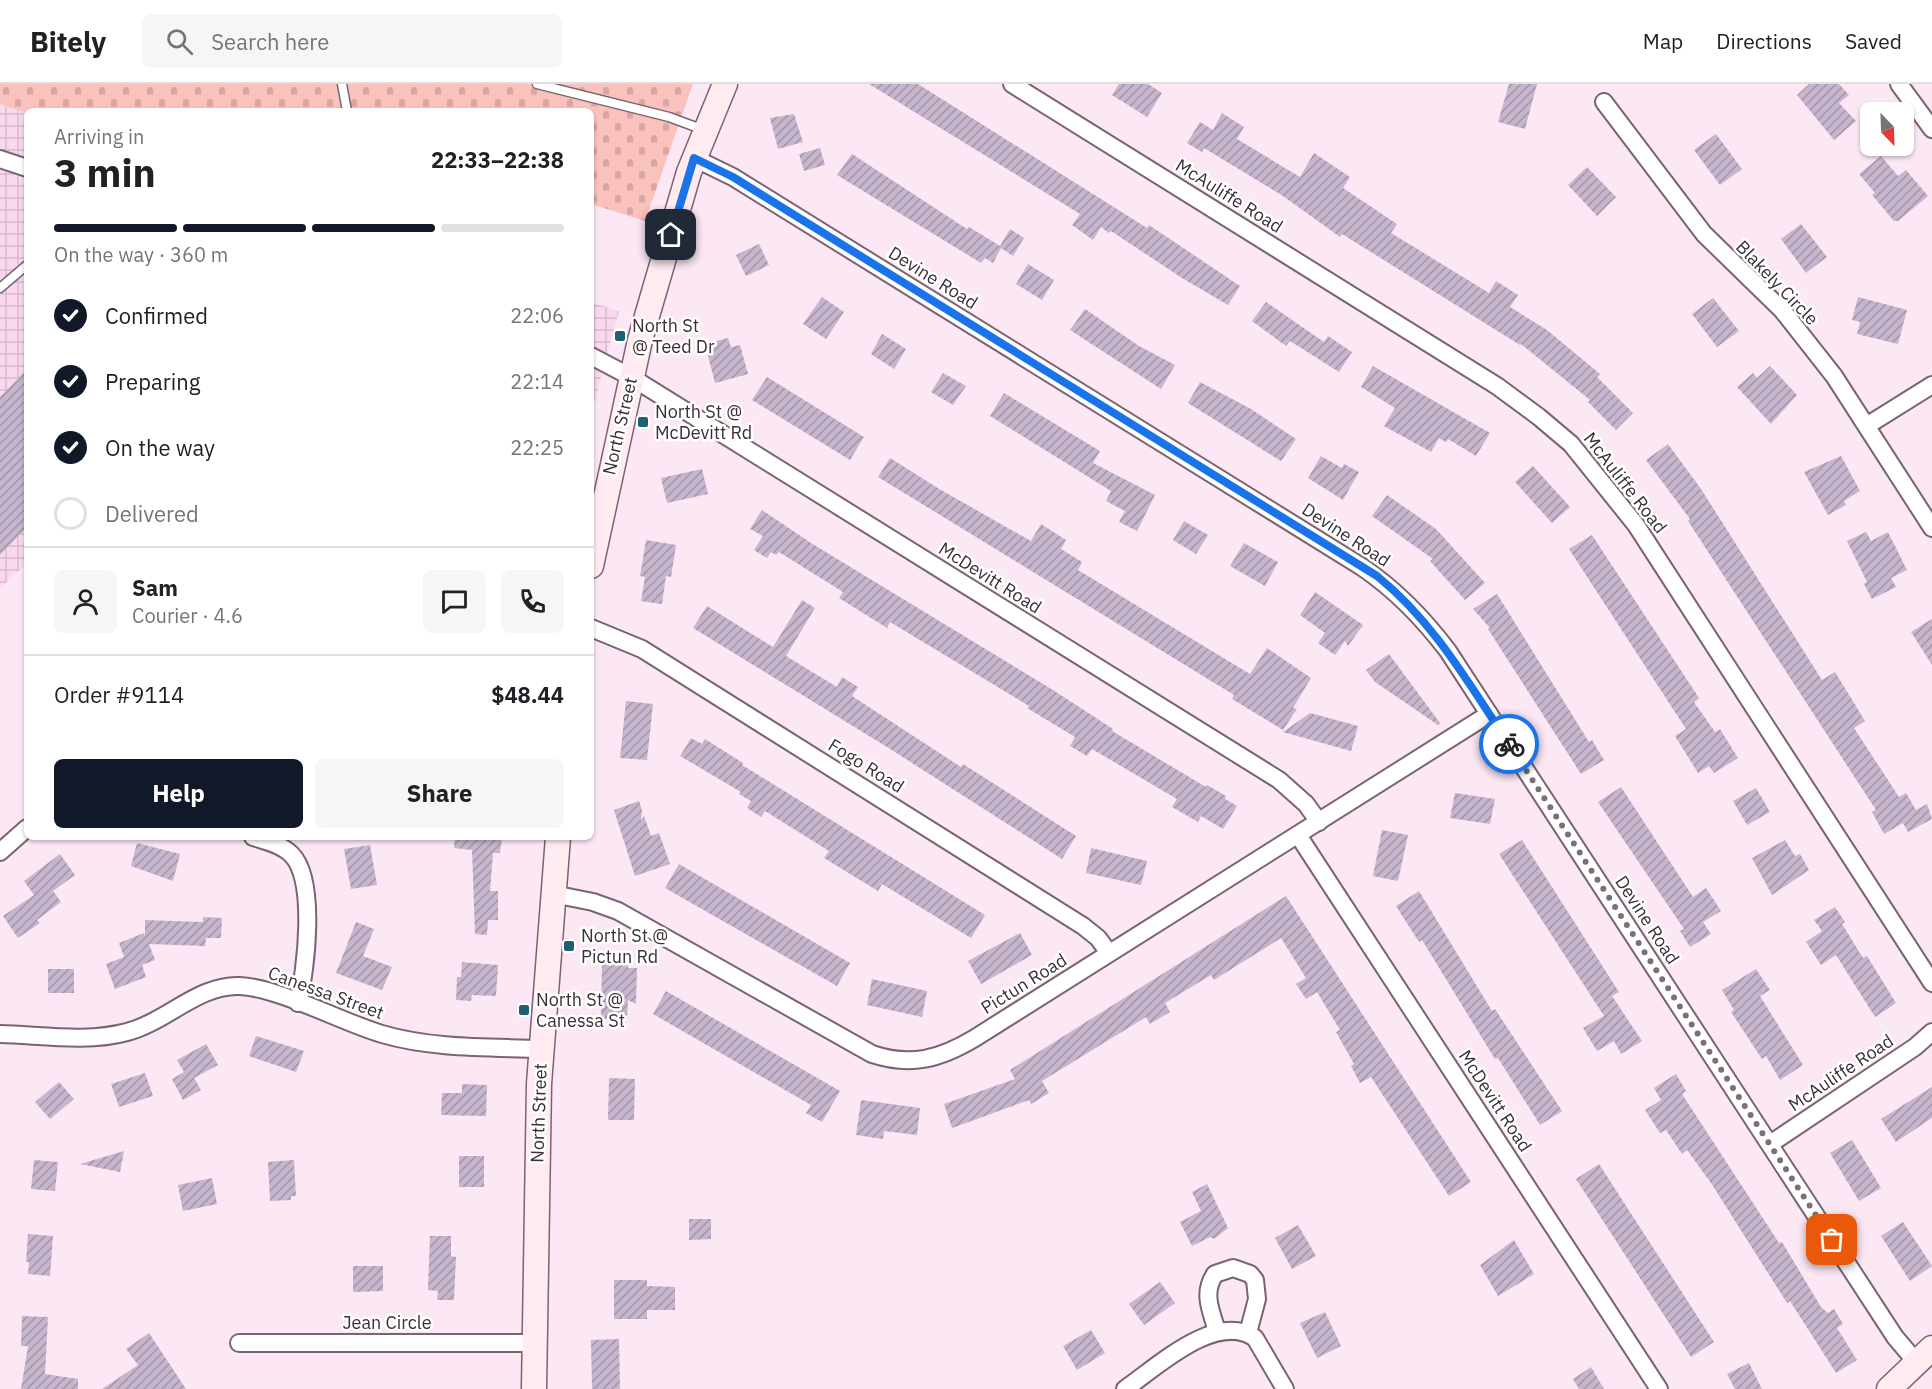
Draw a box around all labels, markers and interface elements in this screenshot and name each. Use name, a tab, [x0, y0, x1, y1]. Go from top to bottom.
search box	[142, 14, 562, 68]
text: Bitely	[30, 23, 106, 60]
icon: search	[163, 25, 196, 58]
text: Search here	[211, 27, 329, 56]
text: Map	[1643, 27, 1683, 55]
text: Directions	[1716, 27, 1812, 55]
text: Saved	[1845, 27, 1902, 55]
north arrow	[1860, 102, 1914, 156]
map controls	[1860, 102, 1914, 156]
text: Arriving in	[54, 123, 144, 150]
text: 22:33–22:38	[431, 145, 564, 174]
text: 3 min	[54, 147, 156, 198]
street label: McAuliffe Road	[1171, 153, 1287, 238]
pin	[645, 209, 696, 260]
icon: home	[654, 218, 687, 251]
street label: Blakely Circle	[1731, 235, 1824, 330]
text: On the way · 360 m	[54, 241, 228, 268]
street label: Devine Road	[884, 241, 982, 314]
icon: check	[54, 299, 87, 332]
text: Confirmed	[105, 301, 208, 330]
text: 22:06	[510, 302, 564, 329]
place label: North St @ Teed Dr	[632, 314, 715, 358]
marker: North St @ Teed Dr	[613, 329, 627, 343]
icon: check	[54, 365, 87, 398]
text: Preparing	[105, 367, 200, 396]
text: 22:14	[510, 368, 564, 395]
street label: North Street	[597, 375, 642, 477]
place label: North St @ McDevitt Rd	[655, 400, 752, 444]
marker: North St @ McDevitt Rd	[636, 415, 650, 429]
street label: McAuliffe Road	[1579, 428, 1672, 538]
icon: check	[54, 431, 87, 464]
text: On the way	[105, 433, 215, 462]
text: 22:25	[510, 434, 564, 461]
street label: Devine Road	[1298, 497, 1395, 572]
text: Delivered	[105, 499, 199, 528]
street label: McDevitt Road	[935, 537, 1046, 618]
button: person	[54, 570, 117, 633]
button: chat	[423, 570, 486, 633]
button: phone	[501, 570, 564, 633]
text: Sam	[132, 573, 178, 602]
text: Courier · 4.6	[132, 602, 243, 629]
text: Order #9114	[54, 680, 184, 709]
text: $48.44	[491, 680, 564, 709]
courier	[1479, 714, 1539, 774]
icon: bike	[1493, 728, 1526, 761]
street label: Fogo Road	[824, 733, 908, 798]
button: Help	[54, 759, 303, 828]
button: Share	[315, 759, 564, 828]
street label: Devine Road	[1610, 871, 1685, 968]
place label: North St @ Pictun Rd	[581, 924, 668, 968]
marker: North St @ Pictun Rd	[562, 939, 576, 953]
street label: Pictun Road	[977, 948, 1071, 1019]
street label: Canessa Street	[265, 961, 387, 1024]
place label: North St @ Canessa St	[536, 988, 625, 1032]
marker: North St @ Canessa St	[517, 1003, 531, 1017]
street label: McAuliffe Road	[1784, 1029, 1898, 1116]
street label: McDevitt Road	[1454, 1045, 1537, 1156]
street label: North Street	[525, 1063, 552, 1163]
pin	[1806, 1214, 1857, 1265]
icon: bag	[1815, 1223, 1848, 1256]
street label: Jean Circle	[342, 1311, 432, 1334]

